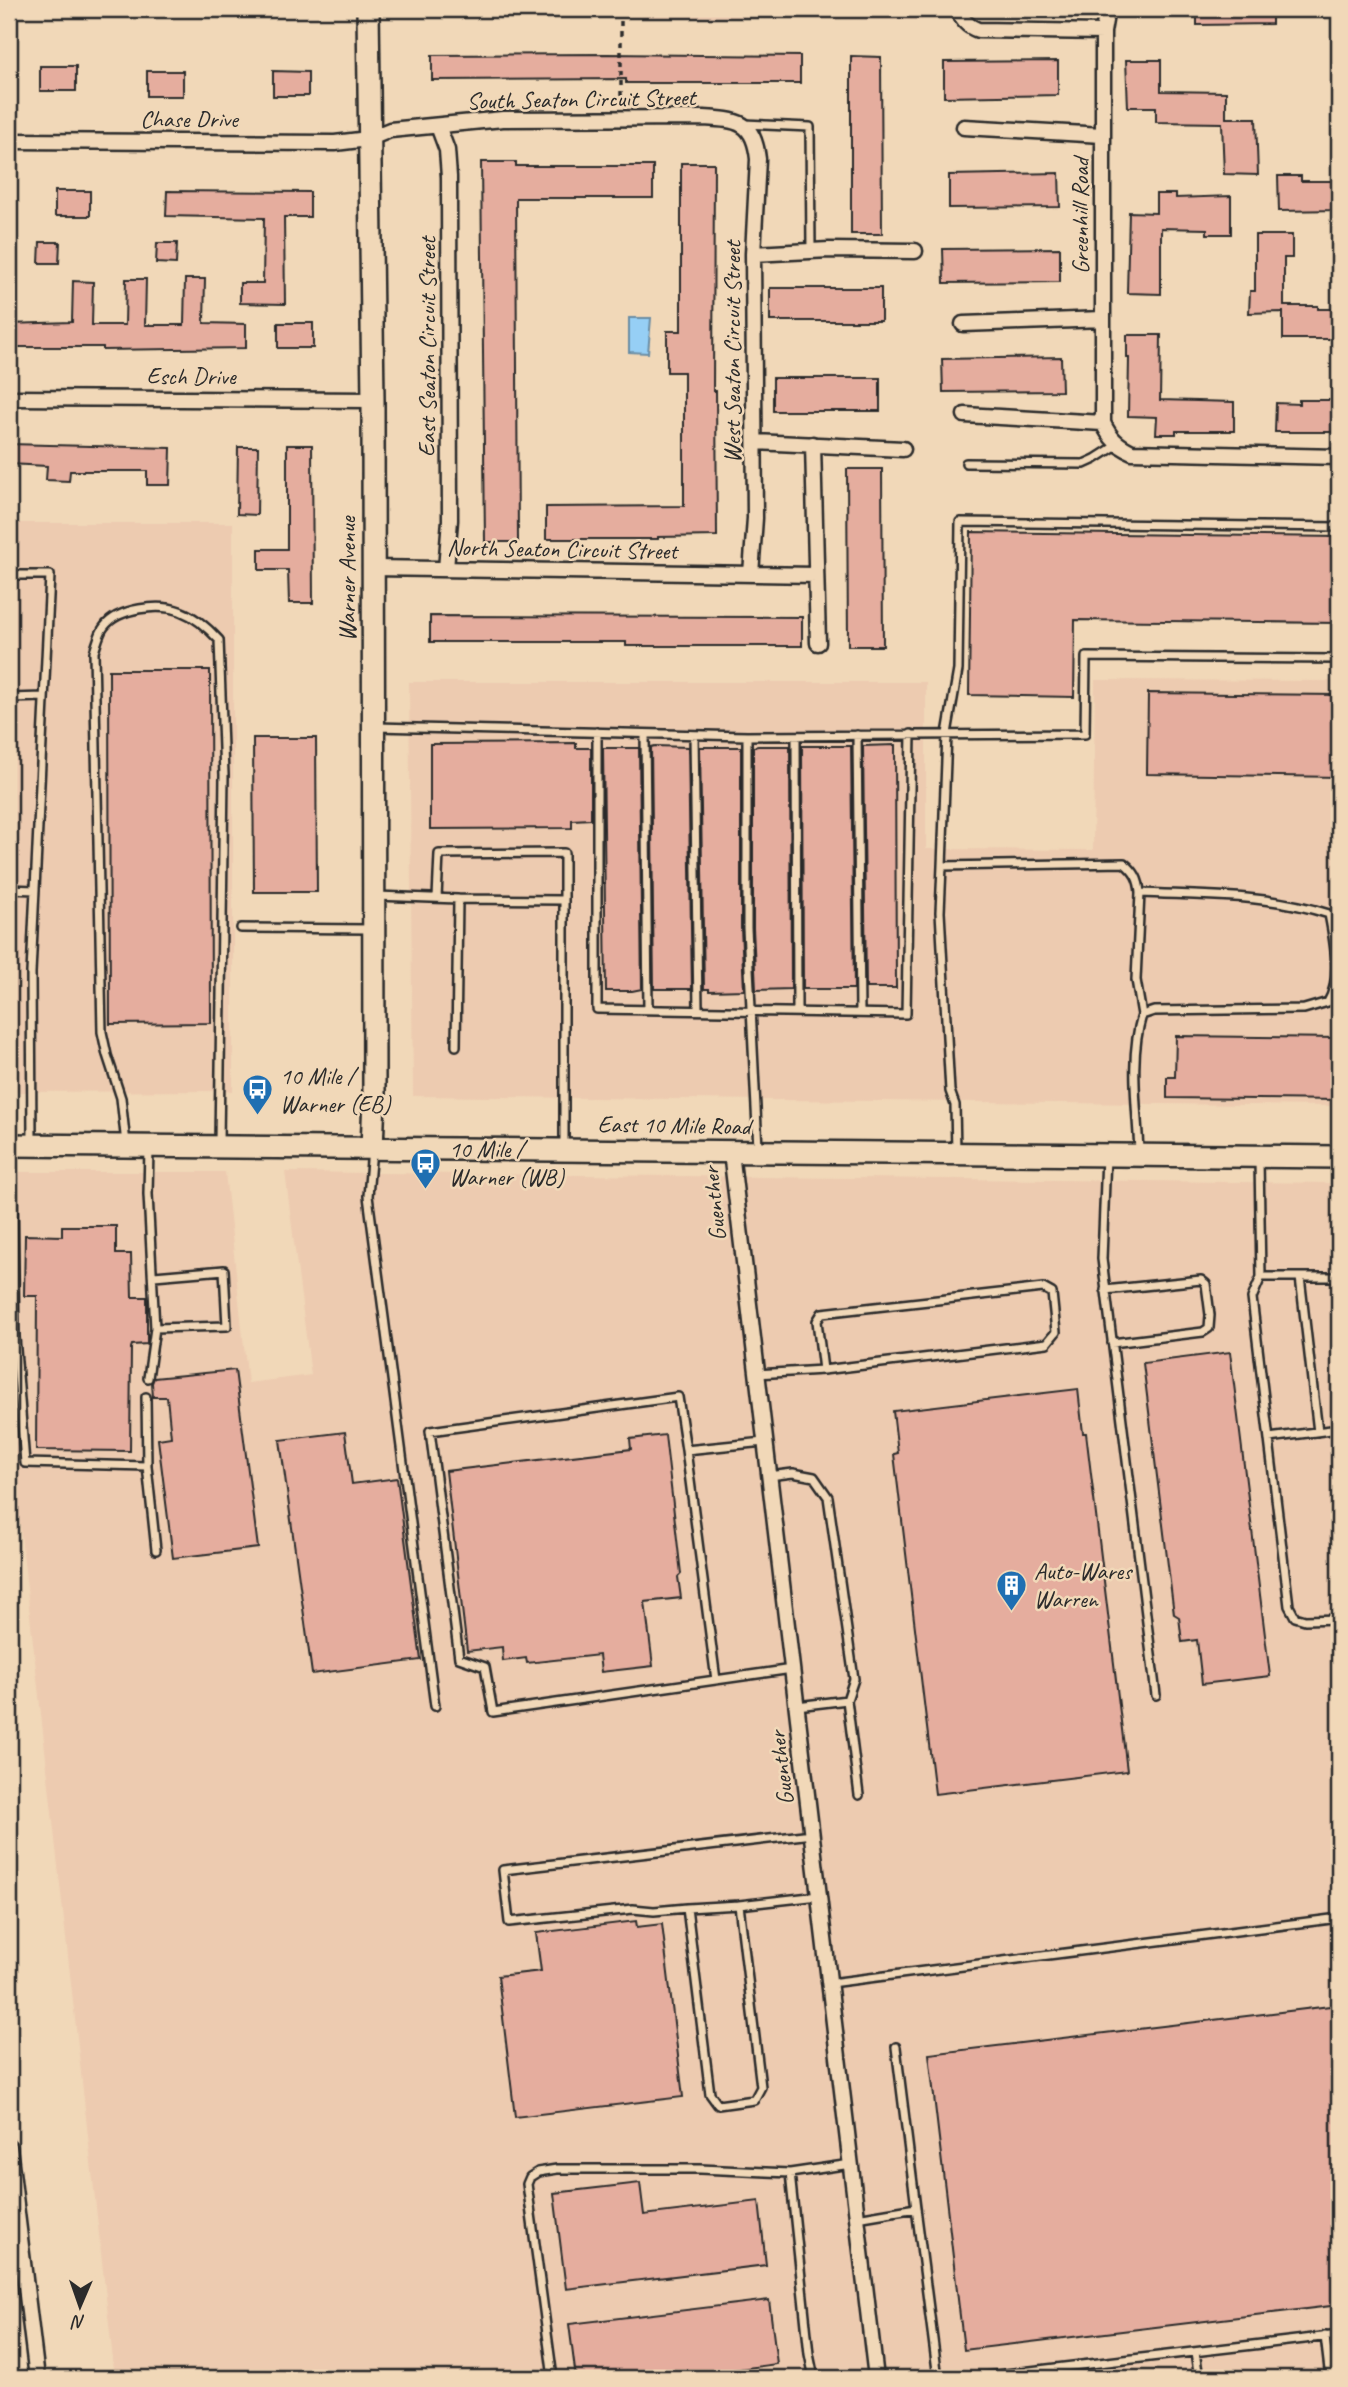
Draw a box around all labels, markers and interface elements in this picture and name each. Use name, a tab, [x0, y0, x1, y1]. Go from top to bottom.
street label: South Seaton Circuit Street	[466, 82, 698, 116]
street label: Chase Drive	[140, 104, 240, 134]
street label: Greenhill Road	[1065, 154, 1095, 274]
street label: East Seaton Circuit Street	[412, 235, 442, 457]
street label: West Seaton Circuit Street	[717, 239, 747, 463]
street label: Esch Drive	[146, 361, 238, 391]
street label: Warner Avenue	[332, 514, 362, 641]
street label: North Seaton Circuit Street	[447, 532, 679, 566]
place label: 10 Mile / Warner (EB)	[280, 1061, 392, 1119]
bus stop icon: 10 Mile / Warner (EB)	[240, 1073, 274, 1117]
street label: East 10 Mile Road	[597, 1109, 754, 1141]
place label: 10 Mile / Warner (WB)	[449, 1134, 565, 1192]
bus stop icon: 10 Mile / Warner (WB)	[409, 1146, 443, 1190]
street label: Guenther	[695, 1163, 733, 1243]
place label: Auto-Wares Warren	[1034, 1556, 1133, 1614]
building icon: Auto-Wares Warren	[994, 1568, 1028, 1612]
street label: Guenther	[761, 1727, 800, 1807]
north arrow	[46, 2272, 116, 2342]
text: N	[70, 2310, 86, 2334]

